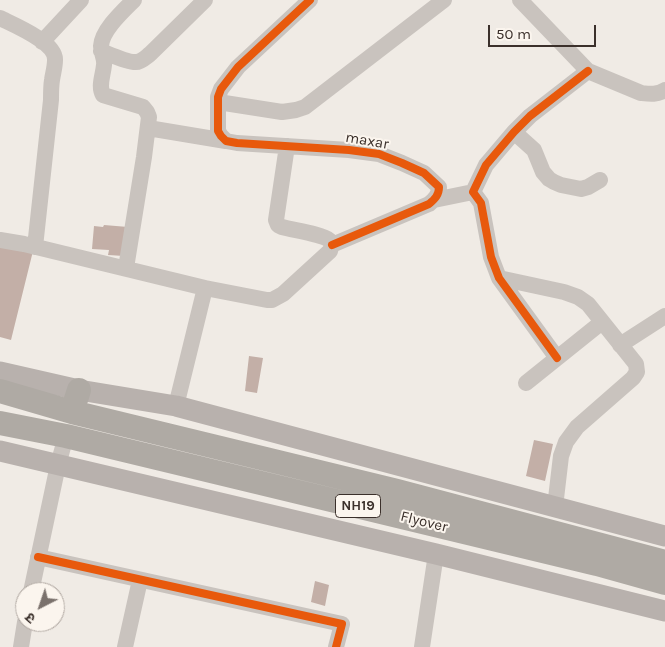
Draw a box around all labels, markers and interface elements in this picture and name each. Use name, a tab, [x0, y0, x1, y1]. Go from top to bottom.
scale bar	[490, 15, 598, 47]
text: 50 m	[496, 25, 531, 43]
street label: maxar	[344, 128, 390, 154]
road number: NH19	[336, 494, 380, 518]
street label: Flyover	[399, 507, 449, 537]
north arrow	[15, 582, 65, 632]
text: उ	[22, 609, 39, 627]

